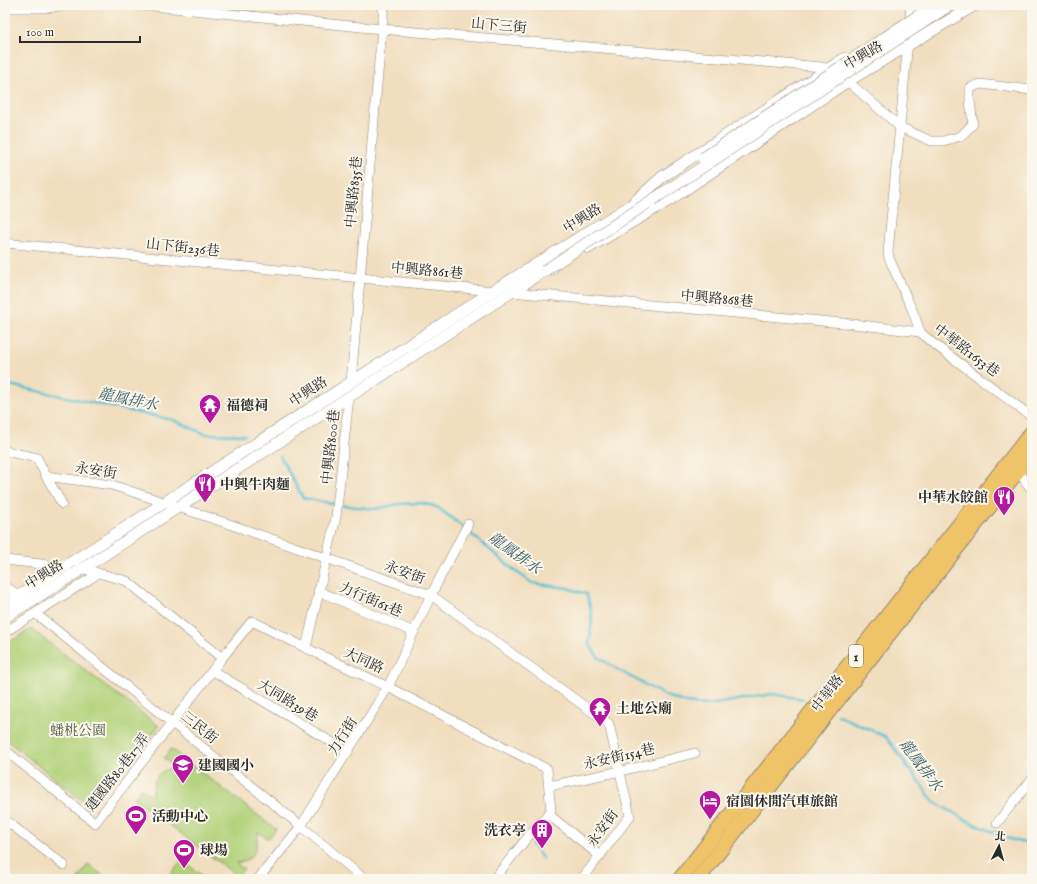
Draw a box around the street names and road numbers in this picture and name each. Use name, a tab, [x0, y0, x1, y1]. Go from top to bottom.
street label: 山下三街	[470, 15, 528, 37]
street label: 中興路	[841, 38, 886, 74]
street label: 中興路835巷	[342, 156, 366, 229]
street label: 中興路	[560, 200, 605, 238]
street label: 山下街236巷	[145, 235, 220, 261]
street label: 中興路861巷	[390, 259, 464, 283]
street label: 中興路868巷	[680, 287, 754, 311]
street label: 中華路1653巷	[930, 320, 1003, 381]
street label: 中興路	[286, 373, 331, 411]
street label: 中興路800巷	[318, 409, 344, 485]
street label: 永安街	[74, 459, 118, 483]
street label: 中興路	[22, 556, 67, 594]
street label: 永安街	[382, 557, 427, 589]
street label: 力行街61巷	[336, 579, 405, 621]
street label: 大同路	[341, 644, 386, 678]
road number: 1	[849, 645, 863, 667]
street label: 中華路	[808, 672, 848, 716]
street label: 大同路39巷	[254, 676, 321, 726]
street label: 三民街	[177, 708, 221, 748]
street label: 力行街	[324, 714, 362, 759]
street label: 建國路80巷17弄	[82, 730, 154, 815]
street label: 永安街154巷	[582, 740, 657, 774]
street label: 永安街	[583, 806, 622, 851]

